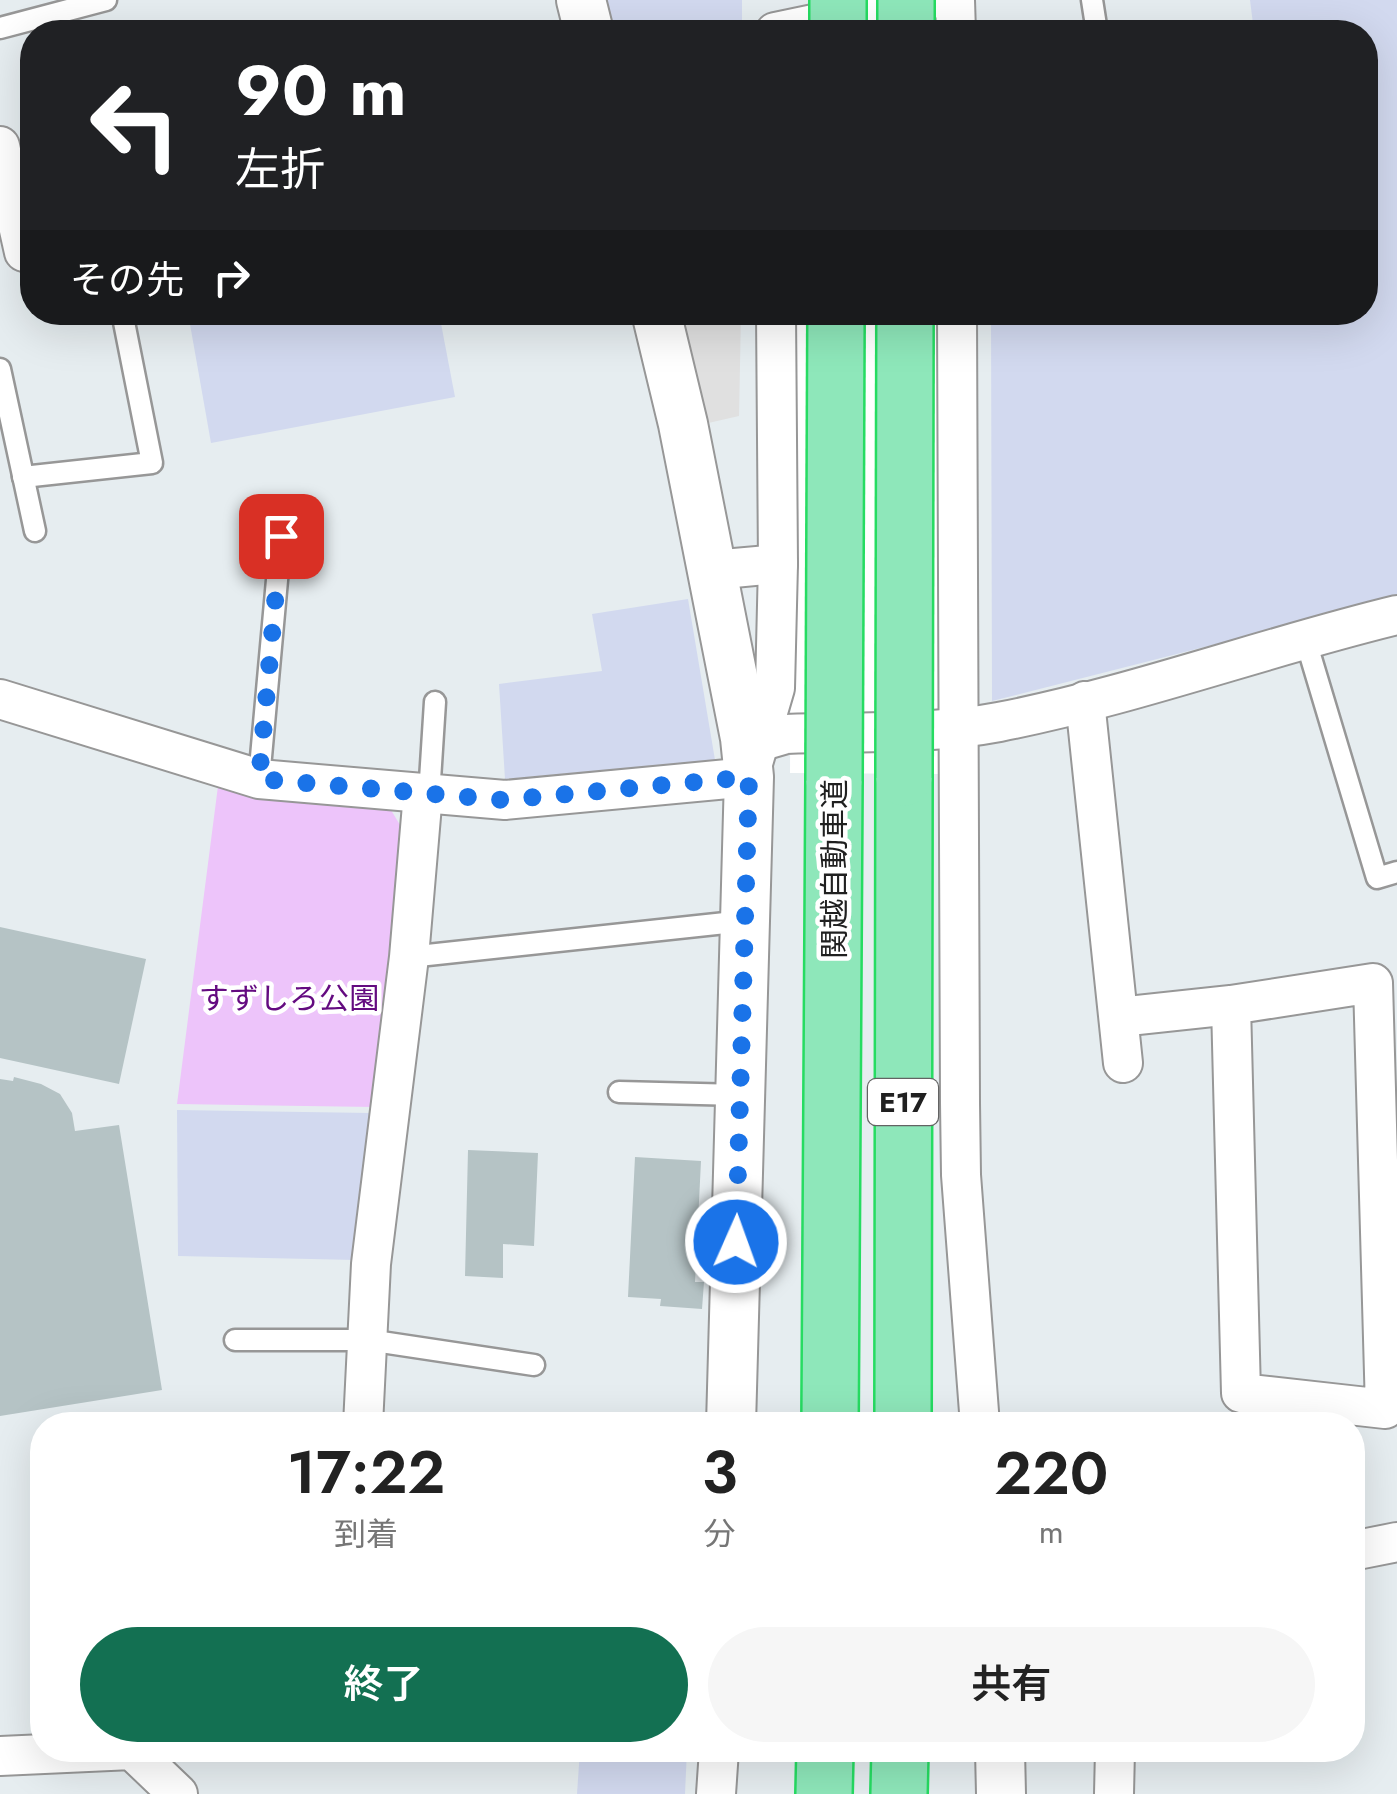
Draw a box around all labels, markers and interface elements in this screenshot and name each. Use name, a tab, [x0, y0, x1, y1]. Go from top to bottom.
text: 90 m	[235, 40, 407, 141]
icon: left	[70, 60, 200, 190]
text: 左折	[235, 137, 325, 202]
icon: right	[204, 250, 259, 305]
text: その先	[70, 252, 184, 307]
pin	[239, 494, 324, 579]
icon: arrive	[254, 509, 309, 564]
street label: 関越自動車道	[813, 779, 856, 959]
park label: すずしろ公園	[199, 977, 379, 1020]
road number: E17	[868, 1079, 938, 1125]
position arrow	[684, 1190, 788, 1294]
text: 17:22	[287, 1429, 445, 1516]
text: 3	[702, 1429, 738, 1516]
text: 220	[994, 1430, 1108, 1517]
text: m	[1039, 1509, 1064, 1555]
text: 到着	[334, 1511, 398, 1557]
text: 分	[704, 1511, 736, 1557]
button: 終了	[80, 1627, 688, 1742]
button: 共有	[708, 1627, 1315, 1742]

